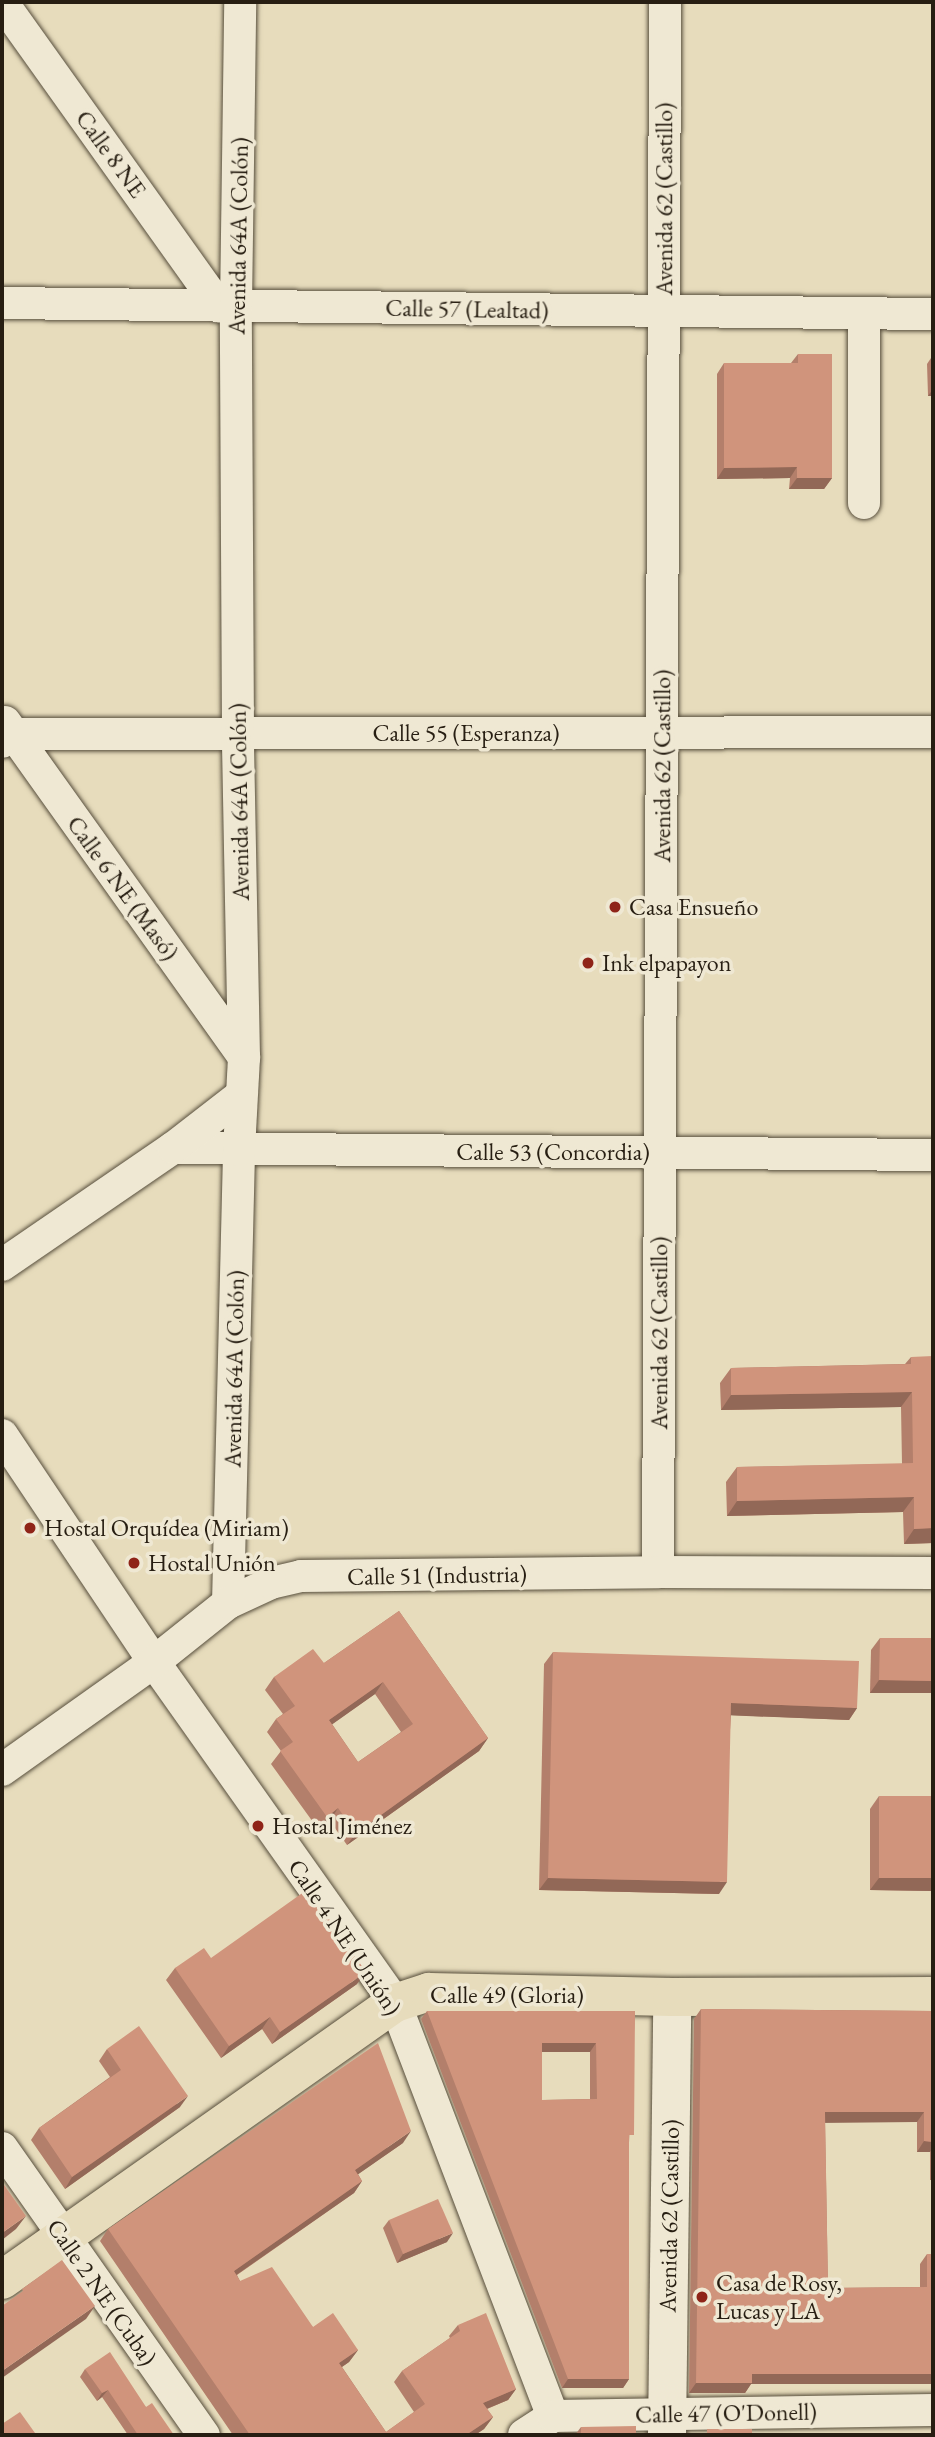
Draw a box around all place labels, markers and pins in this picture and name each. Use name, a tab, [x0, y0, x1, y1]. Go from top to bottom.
place label: Casa Ensueño	[629, 893, 758, 921]
marker: Casa Ensueño	[607, 899, 623, 915]
place label: Ink elpapayon	[602, 949, 731, 977]
marker: Ink elpapayon	[580, 955, 596, 971]
place label: Hostal Orquídea (Miriam)	[44, 1514, 289, 1542]
marker: Hostal Orquídea (Miriam)	[22, 1520, 38, 1536]
place label: Hostal Unión	[148, 1549, 276, 1577]
marker: Hostal Unión	[126, 1555, 142, 1571]
place label: Hostal Jiménez	[272, 1812, 412, 1840]
marker: Hostal Jiménez	[250, 1818, 266, 1834]
place label: Casa de Rosy, Lucas y LA	[716, 2269, 842, 2325]
marker: Casa de Rosy, Lucas y LA	[694, 2289, 710, 2305]

